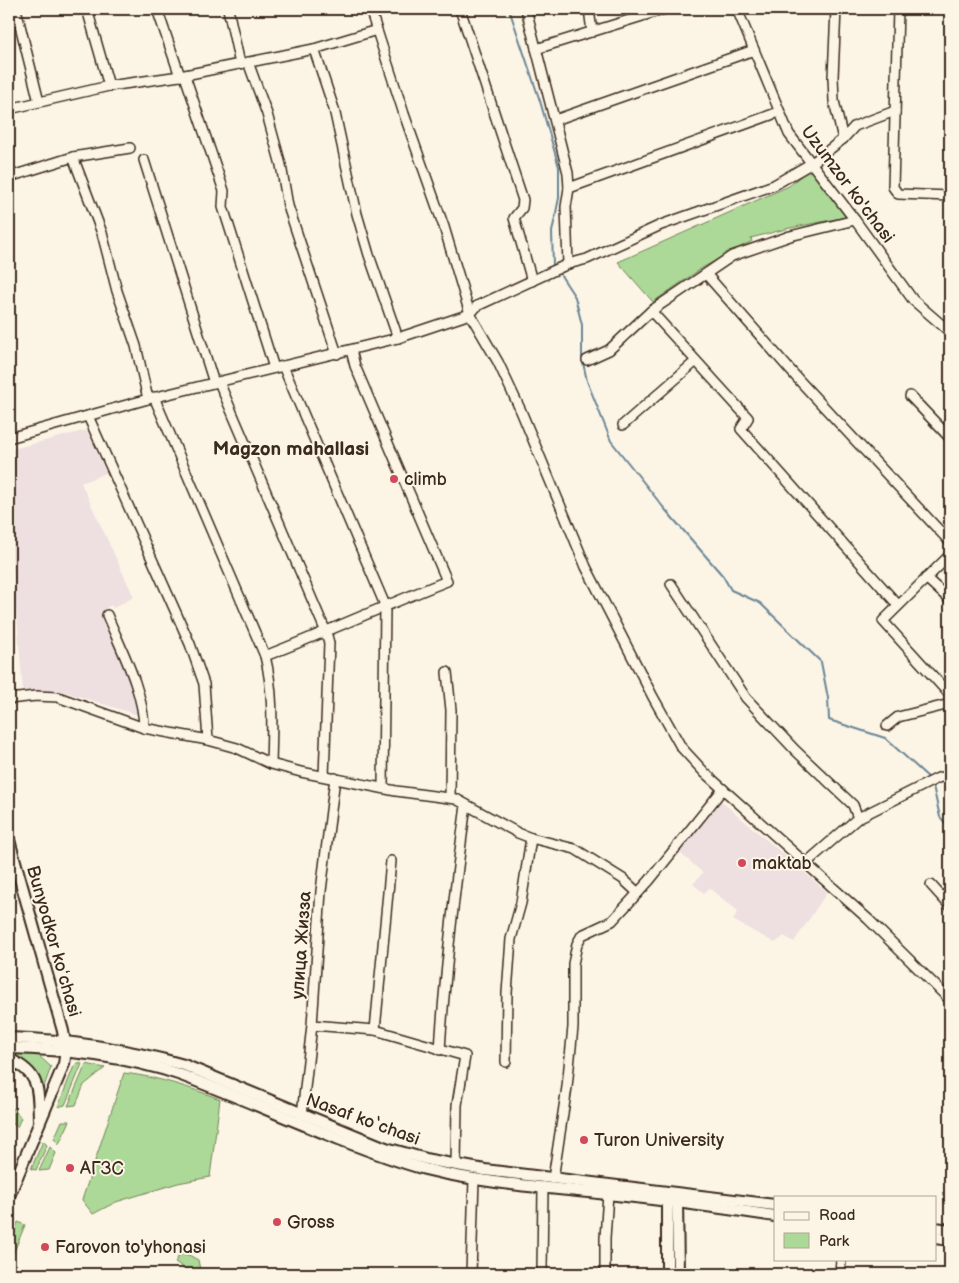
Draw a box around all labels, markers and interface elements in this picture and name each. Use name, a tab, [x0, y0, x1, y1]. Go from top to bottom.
street label: Uzumzor ko'chasi	[797, 121, 899, 247]
district label: Magzon mahallasi	[213, 438, 369, 461]
place label: climb	[404, 469, 447, 490]
marker: climb	[388, 473, 400, 485]
place label: maktab	[752, 853, 812, 874]
marker: maktab	[736, 857, 748, 869]
street label: Bunyodkor koʻchasi	[22, 863, 85, 1019]
street label: улица Жизза	[287, 890, 316, 1000]
street label: Nasaf ko‘chasi	[303, 1089, 423, 1150]
place label: Turon University	[594, 1130, 725, 1151]
marker: Turon University	[578, 1134, 590, 1146]
place label: АГЗС	[79, 1158, 124, 1179]
marker: АГЗС	[64, 1162, 76, 1174]
legend	[774, 1196, 936, 1260]
text: Road	[819, 1206, 855, 1225]
place label: Gross	[287, 1212, 335, 1233]
marker: Gross	[271, 1216, 283, 1228]
text: Park	[819, 1232, 850, 1251]
place label: Farovon to'yhonasi	[55, 1237, 206, 1258]
marker: Farovon to'yhonasi	[39, 1241, 51, 1253]

